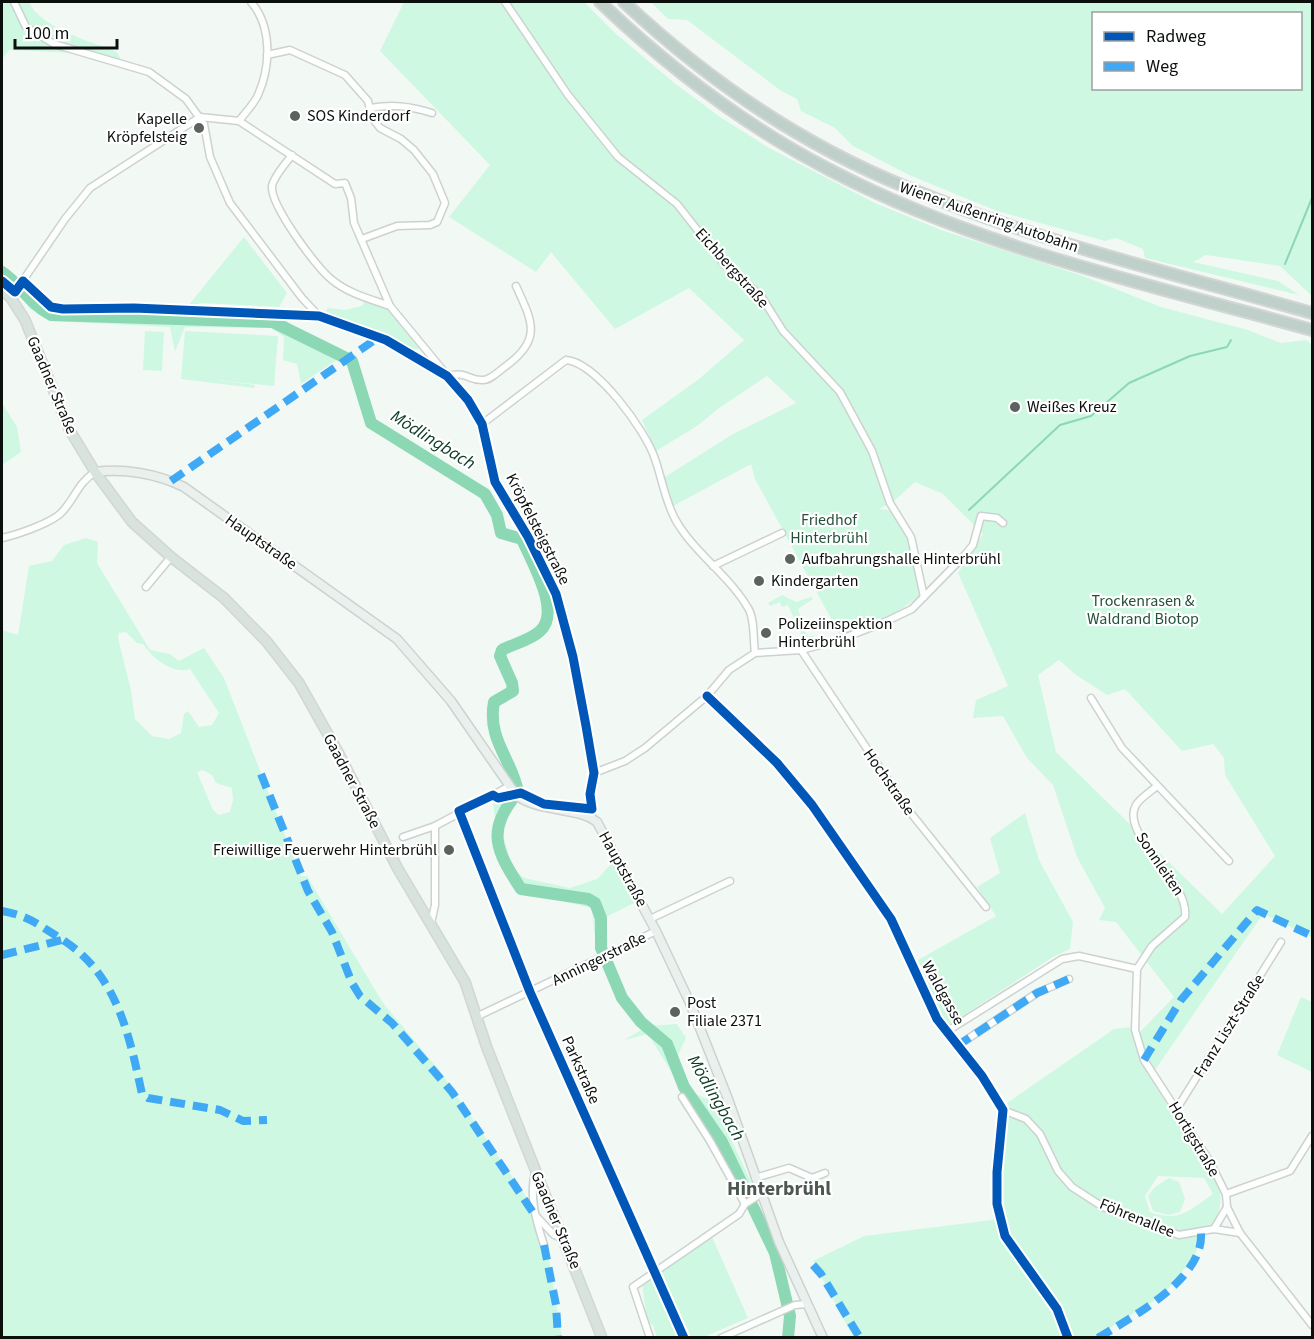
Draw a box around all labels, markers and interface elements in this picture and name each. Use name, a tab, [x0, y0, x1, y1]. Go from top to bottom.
scale bar	[15, 12, 117, 50]
legend	[1092, 12, 1302, 90]
text: 100 m	[24, 21, 69, 46]
text: Radweg	[1146, 24, 1206, 49]
text: Weg	[1146, 54, 1178, 79]
place label: SOS Kinderdorf	[307, 105, 411, 127]
place label: Kapelle Kröpfelsteig	[107, 108, 187, 148]
marker: SOS Kinderdorf	[288, 109, 302, 123]
marker: Kapelle Kröpfelsteig	[192, 121, 206, 135]
street label: Wiener Außenring Autobahn	[897, 176, 1081, 258]
street label: Eichbergstraße	[690, 223, 774, 313]
street label: Gaadner Straße	[21, 333, 83, 437]
place label: Weißes Kreuz	[1027, 396, 1117, 418]
marker: Weißes Kreuz	[1008, 400, 1022, 414]
water label: Mödlingbach	[386, 404, 480, 476]
street label: Kröpfelsteigstraße	[500, 469, 576, 589]
street label: Hauptstraße	[221, 509, 301, 575]
park label: Friedhof Hinterbrühl	[790, 509, 868, 549]
place label: Aufbahrungshalle Hinterbrühl	[802, 548, 1001, 570]
marker: Aufbahrungshalle Hinterbrühl	[783, 552, 797, 566]
place label: Kindergarten	[771, 570, 858, 592]
marker: Kindergarten	[752, 574, 766, 588]
park label: Trockenrasen & Waldrand Biotop	[1087, 590, 1199, 630]
place label: Polizeiinspektion Hinterbrühl	[778, 613, 892, 653]
marker: Polizeiinspektion Hinterbrühl	[759, 626, 773, 640]
street label: Gaadner Straße	[318, 730, 386, 832]
street label: Hochstraße	[858, 744, 920, 820]
street label: Hauptstraße	[593, 827, 653, 911]
street label: Sonnleiten	[1131, 828, 1189, 900]
place label: Freiwillige Feuerwehr Hinterbrühl	[213, 839, 437, 861]
marker: Freiwillige Feuerwehr Hinterbrühl	[442, 843, 456, 857]
street label: Anningerstraße	[548, 927, 650, 991]
street label: Waldgasse	[916, 957, 970, 1029]
street label: Franz Liszt-Straße	[1188, 970, 1270, 1082]
place label: Post Filiale 2371	[687, 992, 762, 1032]
marker: Post Filiale 2371	[668, 1005, 682, 1019]
street label: Parkstraße	[556, 1033, 606, 1107]
water label: Mödlingbach	[681, 1050, 751, 1146]
street label: Hortigstraße	[1163, 1097, 1225, 1181]
street label: Gaadner Straße	[525, 1168, 587, 1272]
district label: Hinterbrühl	[727, 1175, 831, 1203]
street label: Föhrenallee	[1096, 1193, 1178, 1243]

